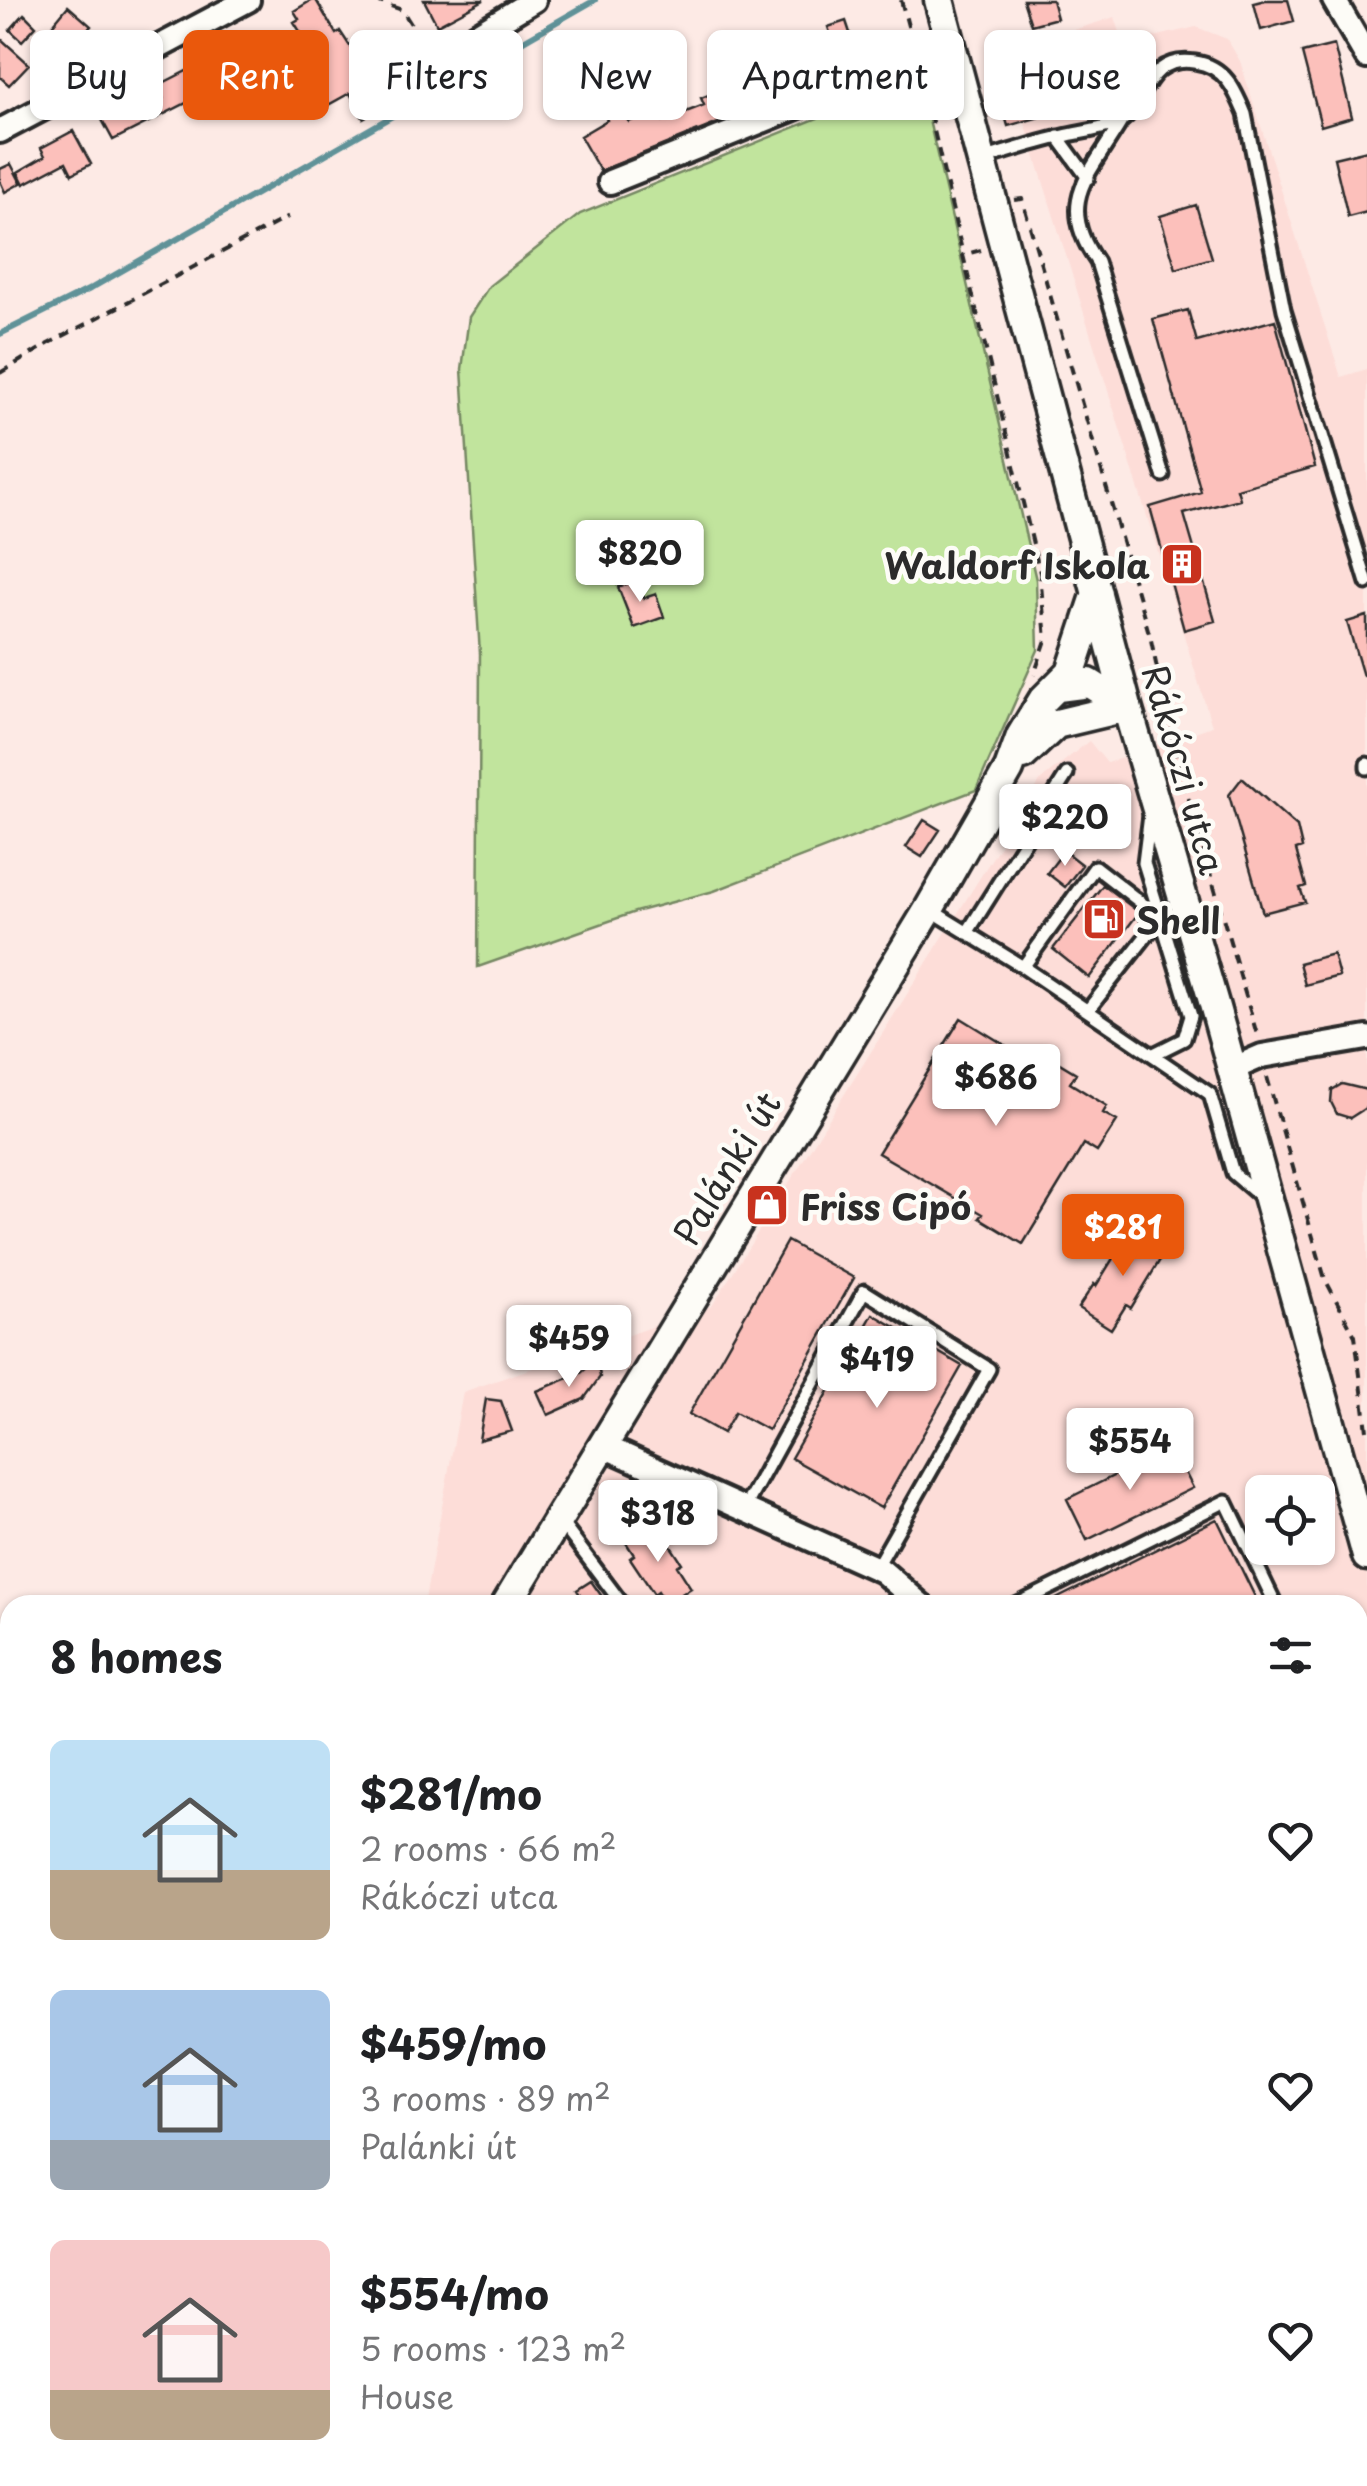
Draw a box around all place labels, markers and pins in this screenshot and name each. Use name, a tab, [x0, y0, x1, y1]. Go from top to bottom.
pin: $820	[581, 520, 699, 605]
place label: Waldorf Iskola	[885, 538, 1150, 591]
building icon: Waldorf Iskola	[1159, 541, 1205, 587]
pin: $220	[1006, 784, 1124, 869]
place label: Shell	[1136, 893, 1220, 946]
fuel station icon: Shell	[1081, 896, 1127, 942]
pin: $686	[937, 1044, 1055, 1129]
place label: Friss Cipó	[800, 1179, 971, 1232]
shop icon: Friss Cipó	[744, 1182, 790, 1228]
pin: $281	[1064, 1194, 1182, 1279]
pin: $459	[510, 1305, 628, 1390]
pin: $419	[818, 1326, 936, 1411]
pin: $554	[1071, 1408, 1189, 1493]
pin: $318	[599, 1480, 717, 1565]

